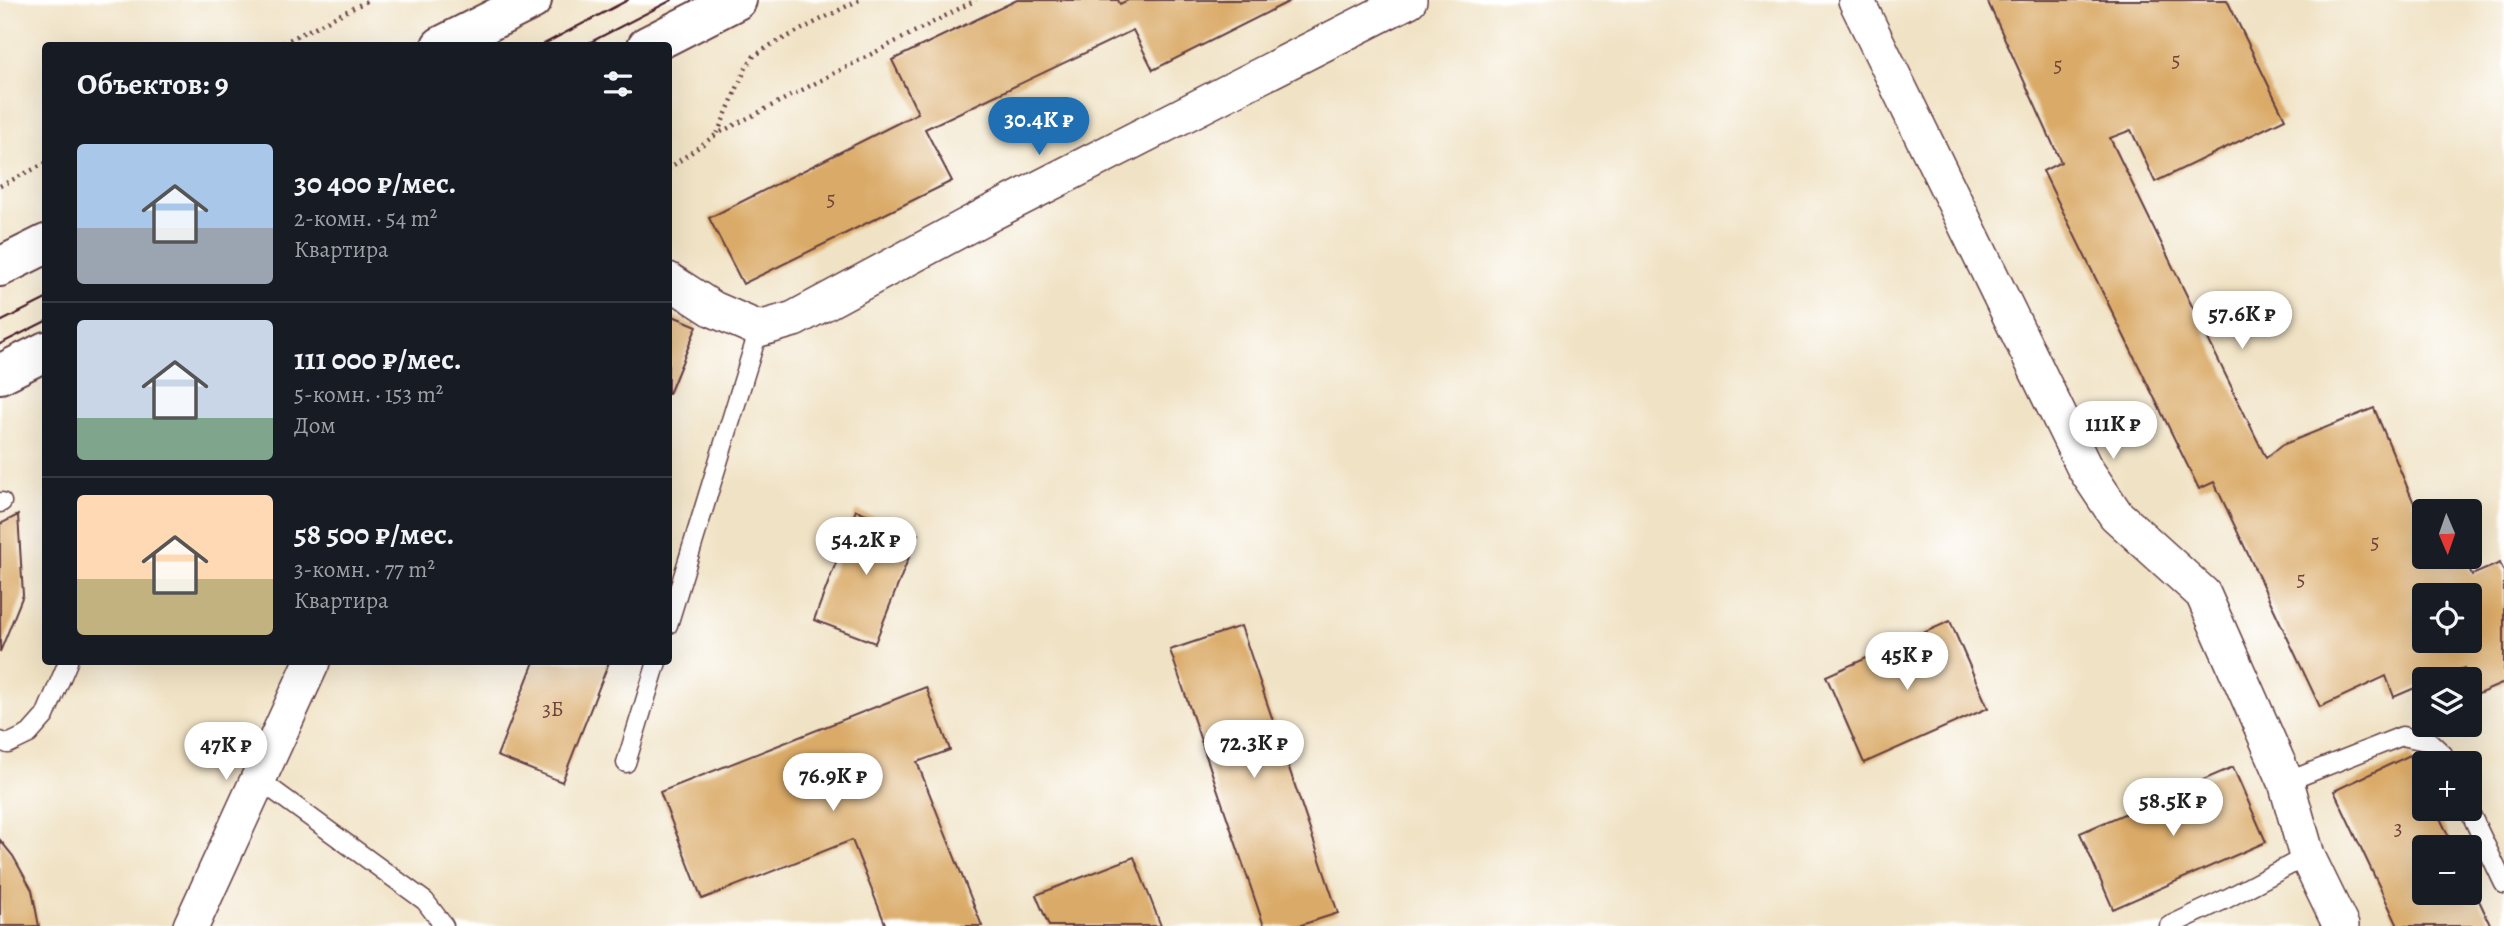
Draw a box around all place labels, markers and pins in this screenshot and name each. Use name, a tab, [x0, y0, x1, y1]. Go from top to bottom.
pin: 30.4K ₽	[974, 97, 1104, 157]
pin: 57.6K ₽	[2177, 292, 2307, 351]
pin: 111K ₽	[2056, 402, 2170, 461]
pin: 54.2K ₽	[801, 518, 931, 577]
pin: 45K ₽	[1858, 632, 1956, 692]
pin: 72.3K ₽	[1189, 720, 1319, 780]
pin: 47K ₽	[177, 722, 275, 782]
pin: 76.9K ₽	[768, 754, 898, 813]
pin: 58.5K ₽	[2108, 778, 2238, 838]

